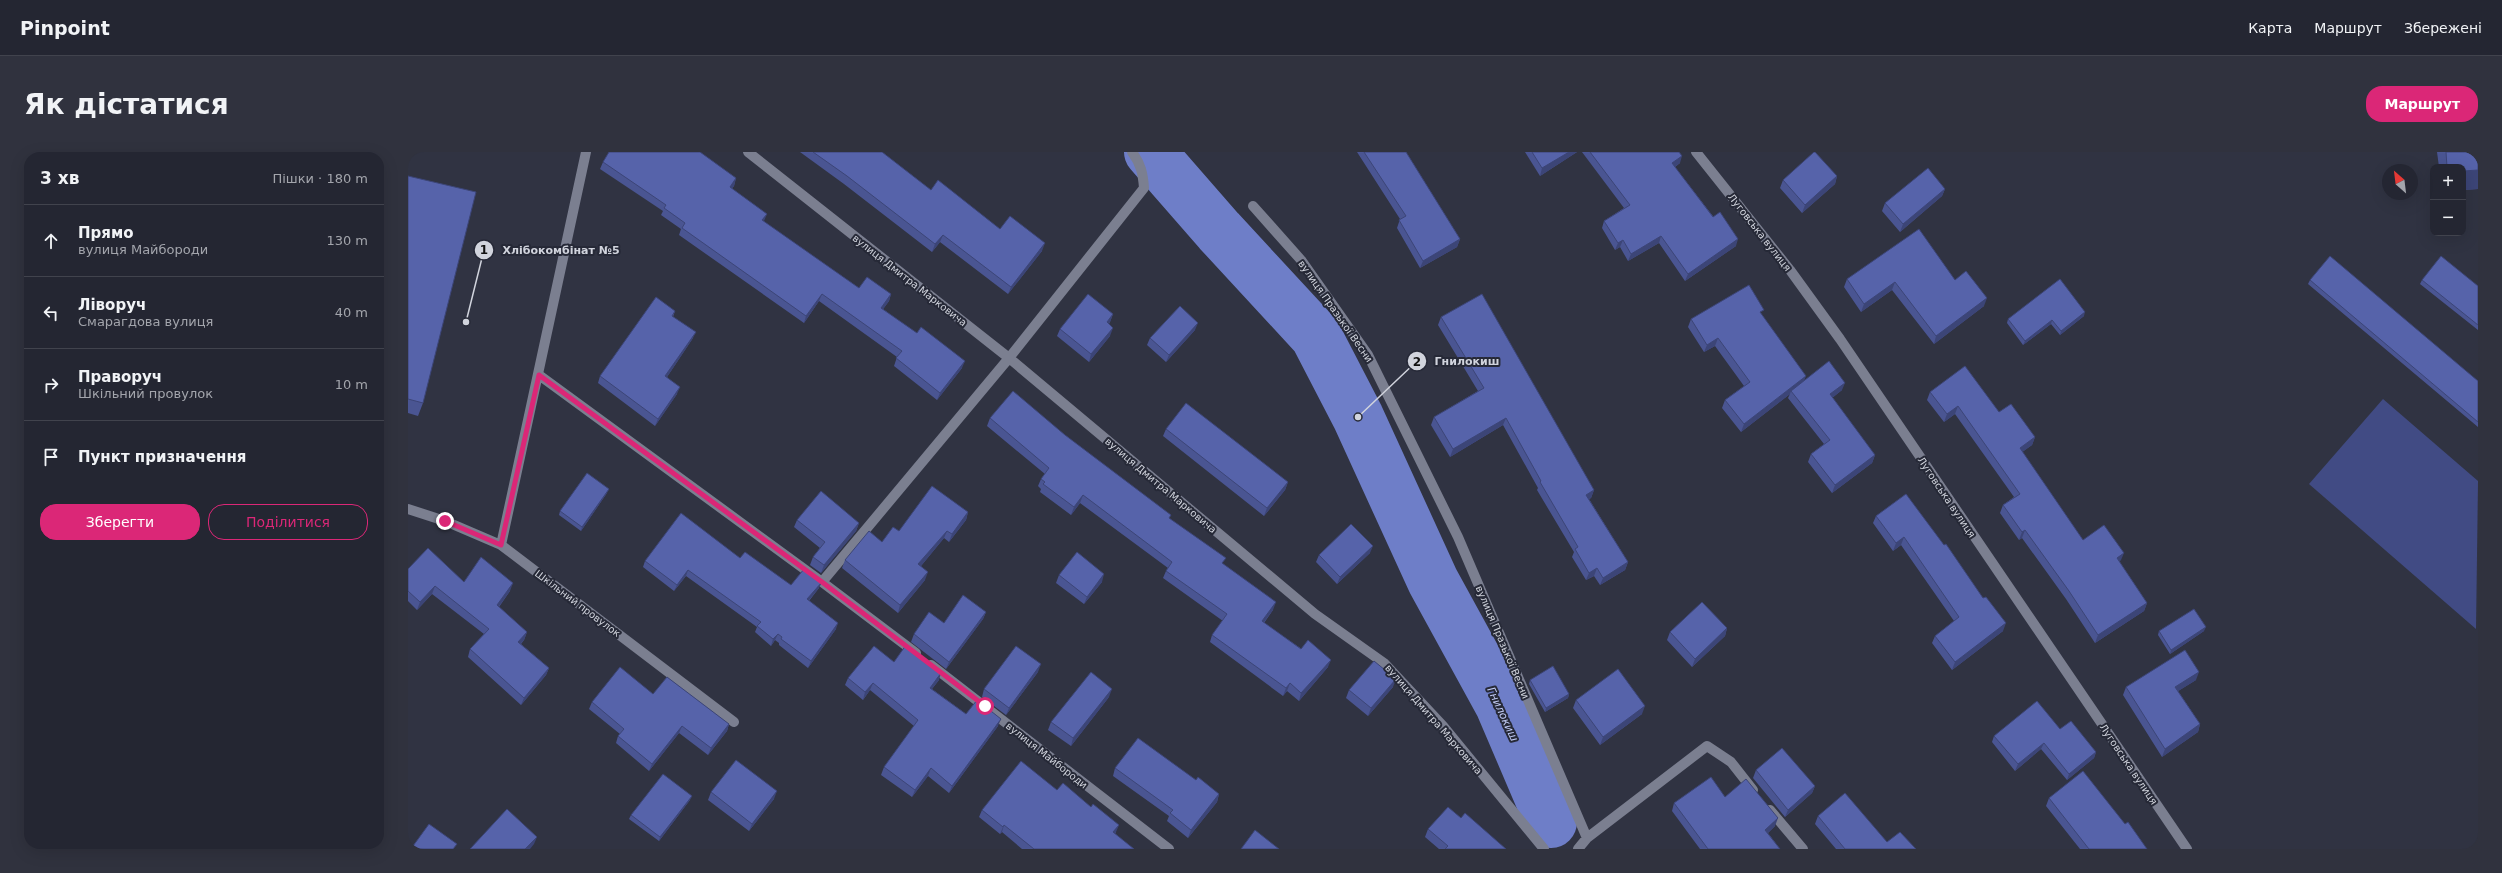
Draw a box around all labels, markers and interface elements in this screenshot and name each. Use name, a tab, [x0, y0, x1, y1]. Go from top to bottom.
text: Pinpoint	[20, 17, 110, 39]
text: Карта	[2248, 20, 2292, 36]
text: Маршрут	[2314, 20, 2382, 36]
text: Збережені	[2404, 20, 2482, 36]
button: Маршрут	[2366, 86, 2478, 122]
text: Як дістатися	[24, 88, 229, 121]
north arrow	[2382, 164, 2418, 200]
map controls	[2430, 164, 2466, 236]
button: +	[2430, 164, 2466, 200]
text: 3 хв	[40, 168, 79, 188]
text: Пішки · 180 m	[272, 171, 368, 186]
street label: Луговська вулиця	[1726, 192, 1793, 273]
button: −	[2430, 200, 2466, 236]
text: Прямо	[78, 224, 134, 242]
icon: ahead	[40, 230, 62, 252]
street label: вулиця Дмитра Марковича	[850, 232, 969, 328]
text: 130 m	[326, 233, 368, 248]
callout: Хлібокомбінат №5	[474, 238, 627, 261]
text: вулиця Майбороди	[78, 242, 208, 257]
text: 1	[480, 243, 488, 257]
text: Хлібокомбінат №5	[502, 244, 620, 257]
street label: вулиця Празької Весни	[1296, 258, 1375, 364]
text: Ліворуч	[78, 296, 146, 314]
icon: left	[40, 302, 62, 324]
text: 40 m	[335, 305, 368, 320]
text: Смарагдова вулиця	[78, 314, 213, 329]
callout: Гнилокиш	[1407, 350, 1507, 373]
text: 2	[1413, 355, 1421, 369]
text: Гнилокиш	[1435, 355, 1499, 368]
text: Праворуч	[78, 368, 162, 386]
icon: right	[40, 374, 62, 396]
text: 10 m	[335, 377, 368, 392]
text: Шкільний провулок	[78, 386, 213, 401]
street label: вулиця Дмитра Марковича	[1103, 436, 1219, 535]
icon: arrive	[40, 446, 62, 468]
text: Пункт призначення	[78, 448, 246, 466]
street label: Луговська вулиця	[1915, 455, 1978, 540]
button: Зберегти	[40, 504, 200, 540]
button: Поділитися	[208, 504, 368, 540]
route end	[436, 512, 454, 530]
street label: Шкільний провулок	[533, 568, 622, 639]
street label: вулиця Празької Весни	[1474, 584, 1531, 700]
street label: вулиця Дмитра Марковича	[1383, 662, 1484, 776]
water label: Гнилокиш	[1484, 685, 1521, 743]
route start	[976, 697, 994, 715]
street label: вулиця Майбороди	[1004, 720, 1090, 791]
street label: Луговська вулиця	[2097, 722, 2160, 807]

